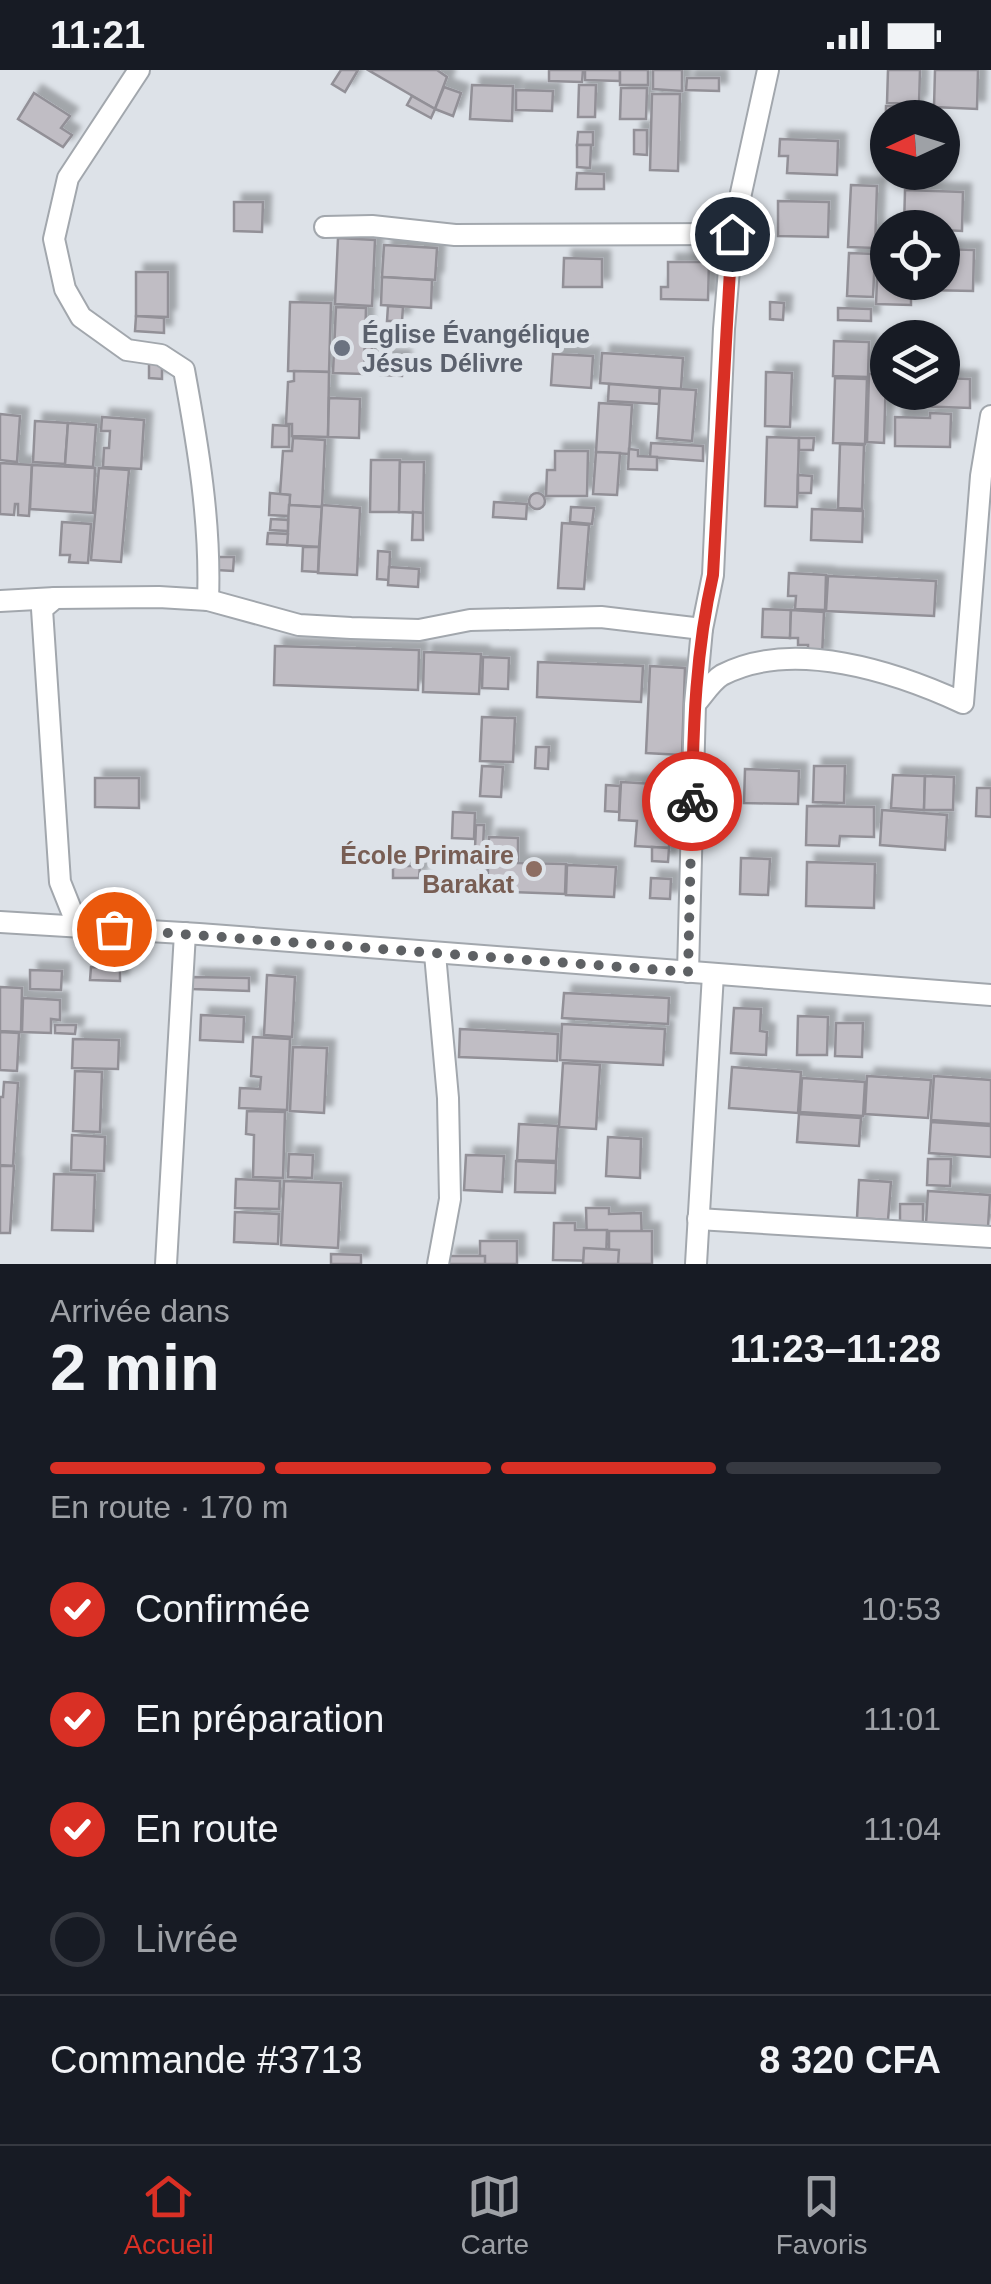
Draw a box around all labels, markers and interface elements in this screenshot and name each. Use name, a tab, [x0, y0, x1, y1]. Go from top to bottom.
text: 11:21	[50, 14, 145, 56]
north arrow	[870, 100, 960, 190]
map controls	[870, 100, 960, 410]
pin	[690, 192, 775, 277]
icon: home	[705, 207, 760, 262]
button: locate	[870, 210, 960, 300]
place label: Église Évangélique Jésus Délivre	[362, 320, 590, 377]
button: layers	[870, 320, 960, 410]
marker: Église Évangélique Jésus Délivre	[331, 337, 353, 359]
courier	[642, 751, 742, 851]
icon: bike	[665, 774, 720, 829]
place label: École Primaire Barakat	[340, 841, 515, 898]
marker: École Primaire Barakat	[523, 858, 545, 880]
pin	[72, 887, 157, 972]
icon: bag	[87, 902, 142, 957]
text: Arrivée dans	[50, 1293, 230, 1329]
text: 11:23–11:28	[730, 1328, 941, 1370]
text: 2 min	[50, 1331, 220, 1404]
text: En route · 170 m	[50, 1489, 288, 1525]
icon: check	[50, 1582, 105, 1637]
text: Confirmée	[135, 1588, 310, 1630]
text: 10:53	[861, 1591, 941, 1627]
icon: check	[50, 1692, 105, 1747]
text: En préparation	[135, 1698, 384, 1740]
text: 11:01	[863, 1701, 941, 1737]
icon: check	[50, 1802, 105, 1857]
text: En route	[135, 1808, 279, 1850]
text: 11:04	[863, 1811, 941, 1847]
text: Livrée	[135, 1918, 239, 1960]
text: Commande #3713	[50, 2039, 363, 2081]
text: 8 320 CFA	[759, 2039, 941, 2081]
tab: Accueil	[123, 2169, 214, 2261]
tab: Carte	[460, 2169, 529, 2261]
tab: Favoris	[776, 2169, 868, 2261]

